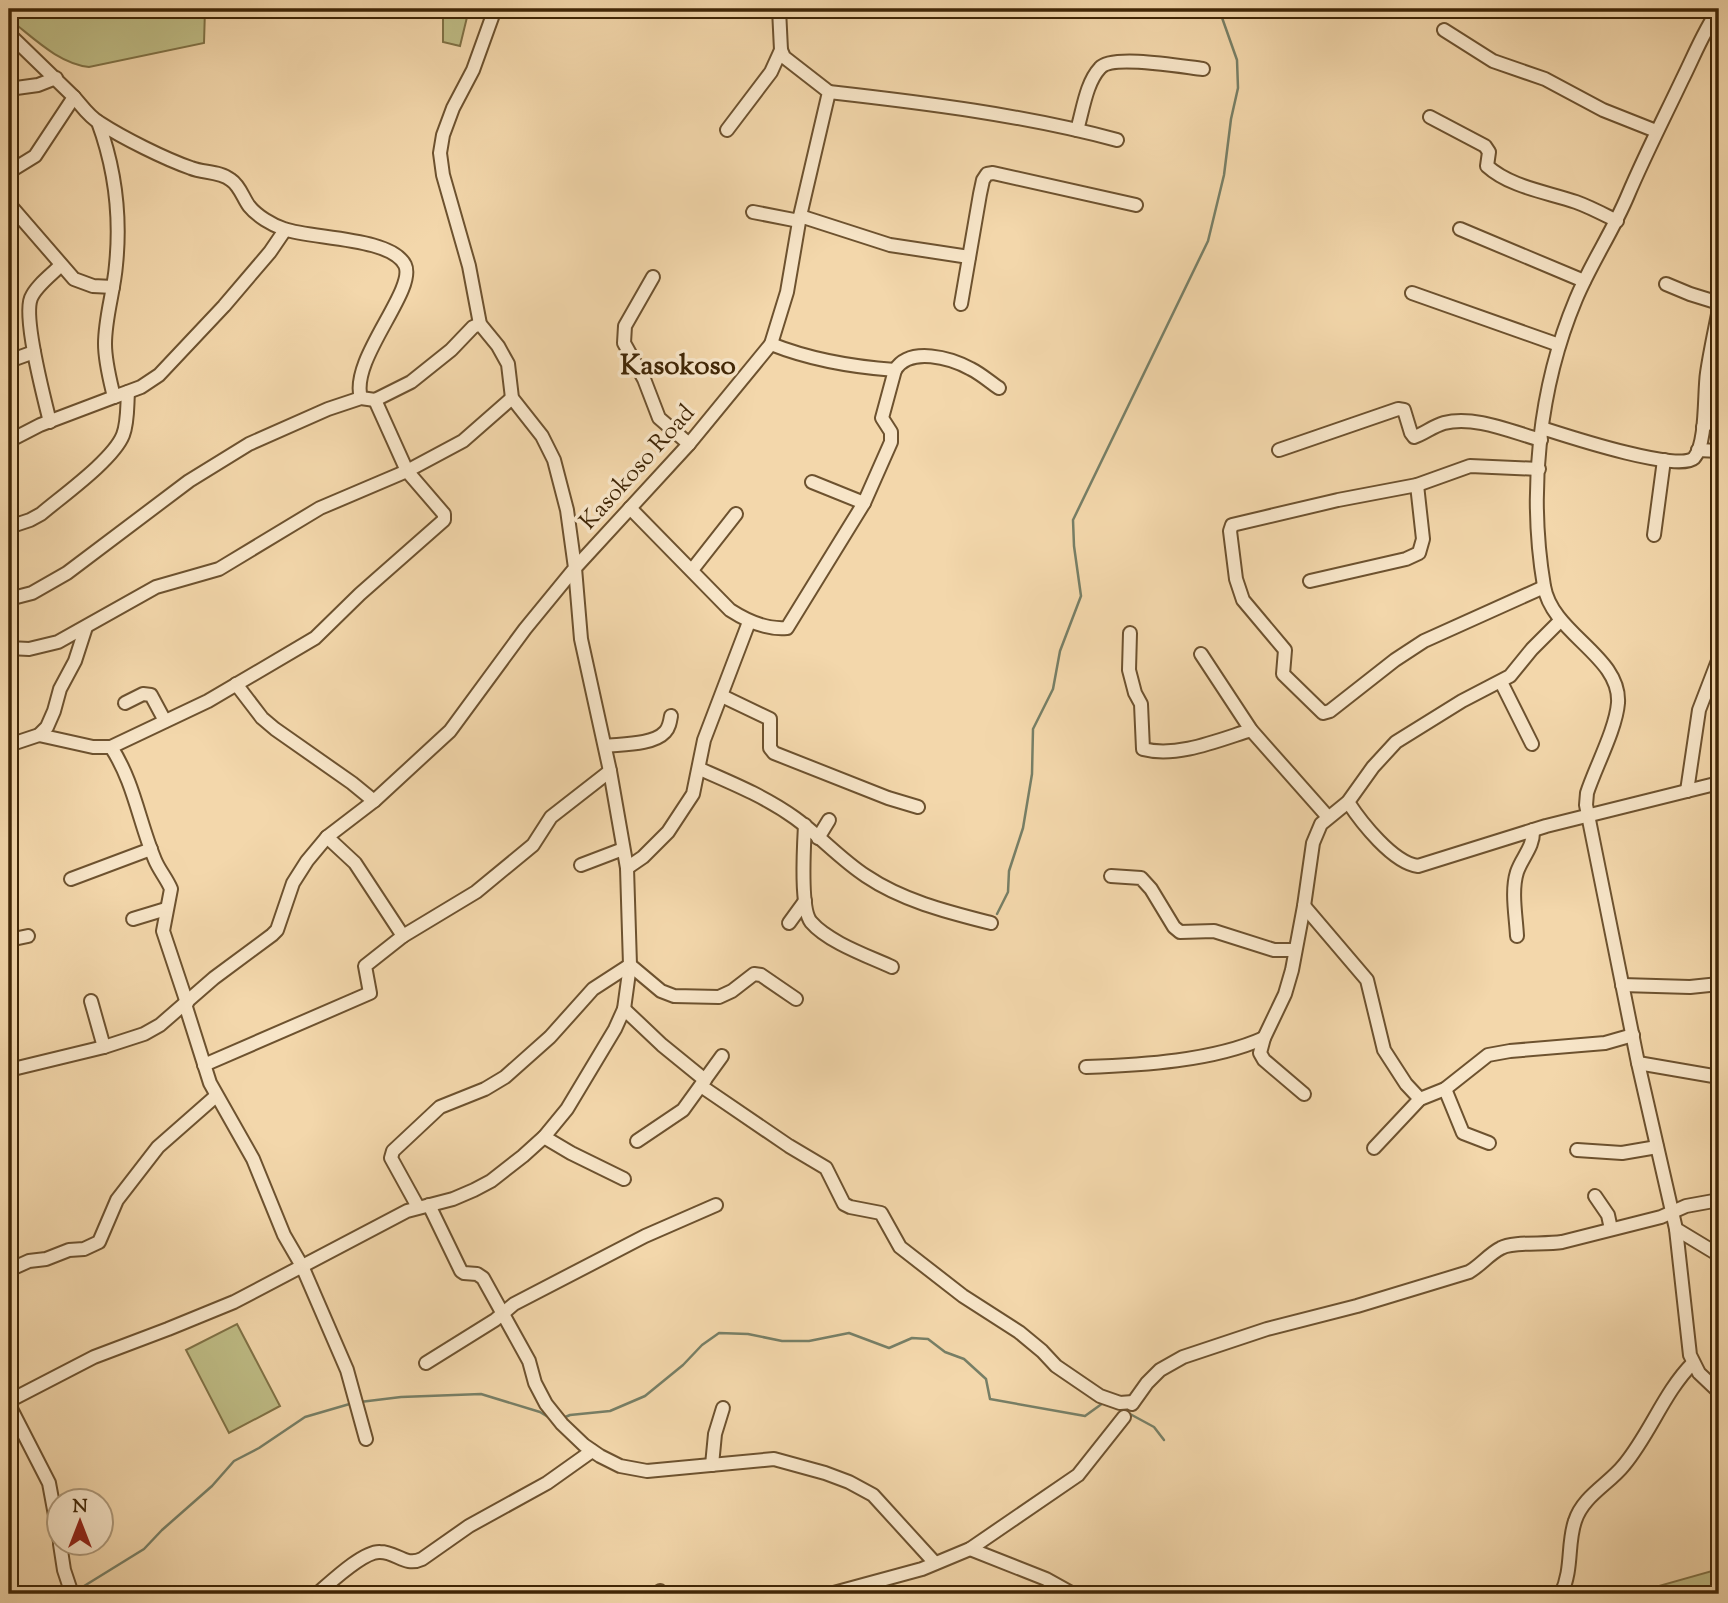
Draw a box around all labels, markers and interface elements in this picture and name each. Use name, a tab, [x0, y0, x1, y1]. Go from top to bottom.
district label: Kasokoso	[620, 347, 736, 387]
street label: Kasokoso Road	[572, 397, 704, 538]
north arrow	[46, 1488, 116, 1558]
text: N	[72, 1494, 88, 1521]

